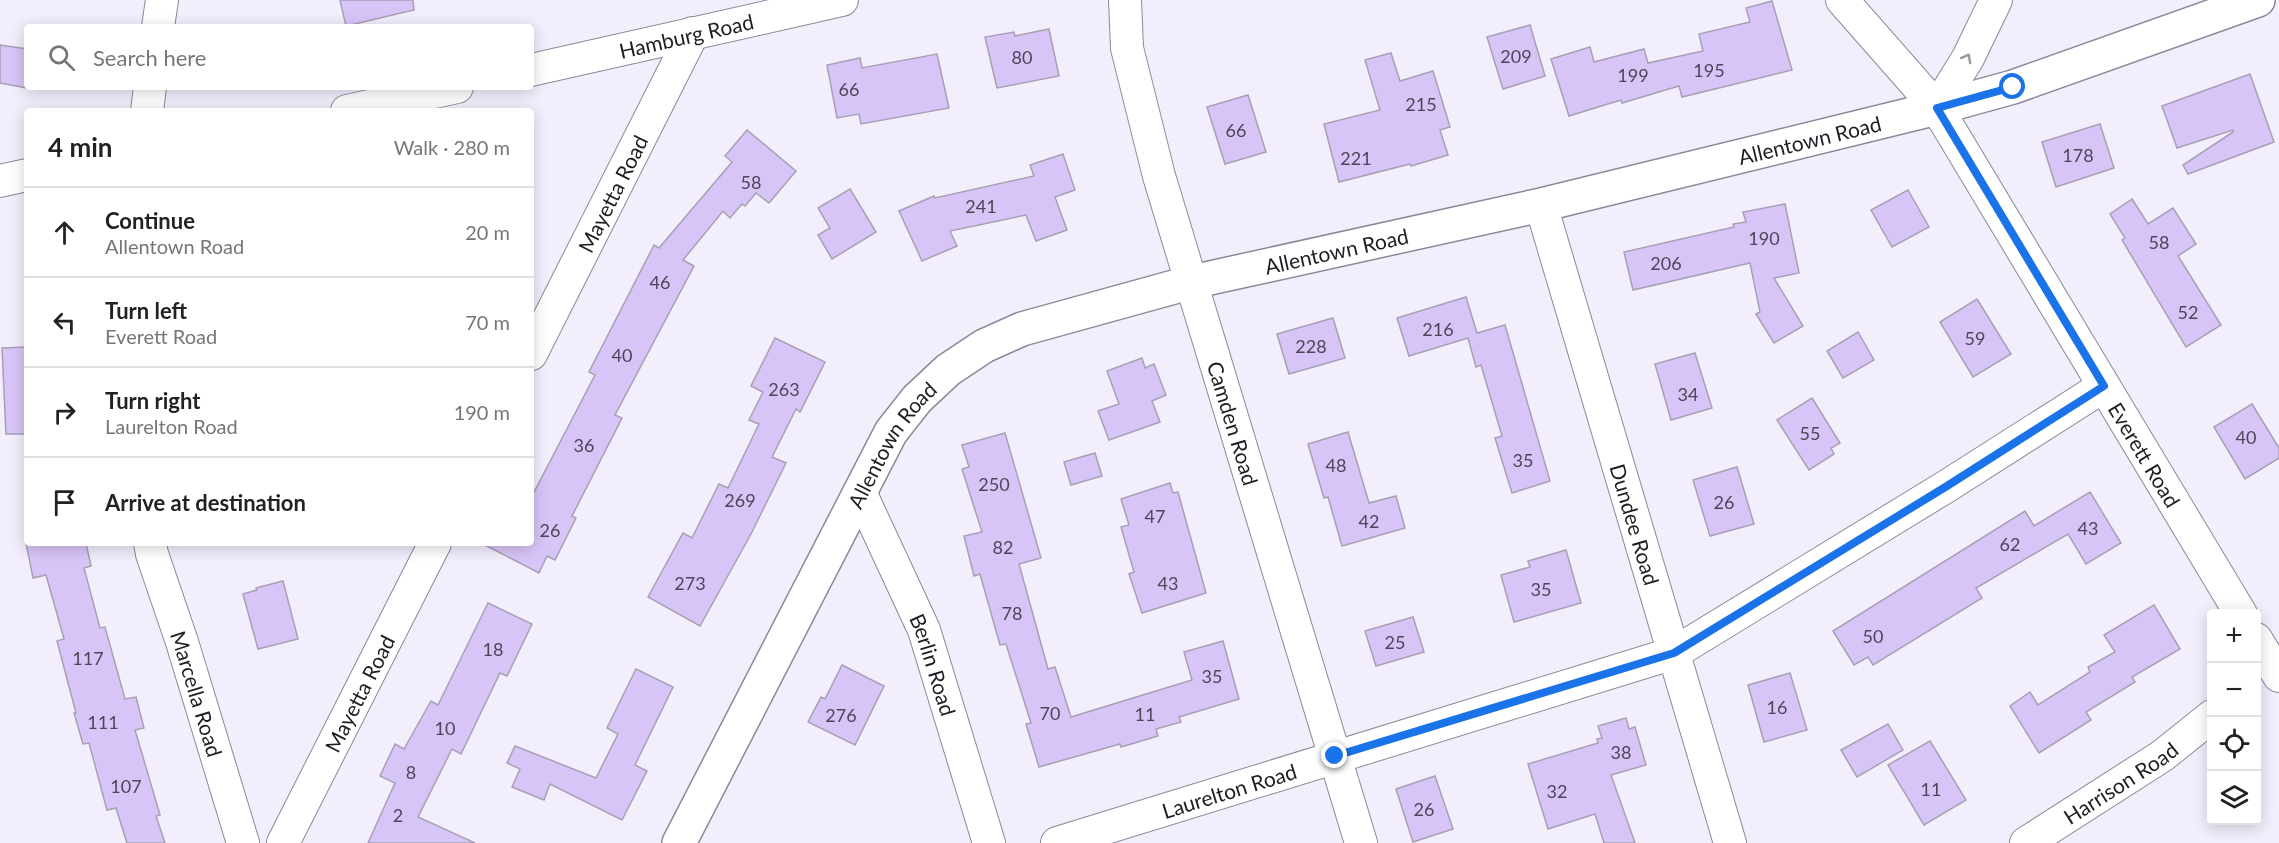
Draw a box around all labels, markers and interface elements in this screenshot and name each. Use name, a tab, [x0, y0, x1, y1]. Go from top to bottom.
street label: Hamburg Road	[616, 8, 756, 62]
search box	[24, 24, 534, 90]
icon: search	[45, 41, 78, 74]
text: Search here	[93, 44, 206, 71]
house number: 209	[1500, 45, 1532, 67]
house number: 80	[1012, 46, 1032, 68]
one-way arrow	[1960, 54, 1971, 64]
house number: 195	[1693, 59, 1725, 81]
house number: 199	[1617, 64, 1649, 86]
route start	[1999, 73, 2025, 99]
house number: 66	[839, 78, 859, 100]
house number: 215	[1405, 93, 1437, 115]
street label: Allentown Road	[1735, 110, 1883, 169]
house number: 66	[1226, 119, 1246, 141]
text: 4 min	[48, 131, 112, 163]
street label: Mayetta Road	[572, 131, 652, 256]
text: Walk · 280 m	[394, 135, 510, 159]
house number: 178	[2062, 144, 2094, 166]
house number: 221	[1340, 147, 1372, 169]
house number: 58	[741, 171, 761, 193]
house number: 241	[965, 195, 997, 217]
text: Continue	[105, 207, 195, 234]
icon: ahead	[48, 216, 81, 249]
text: 20 m	[465, 220, 510, 244]
street label: Allentown Road	[1262, 222, 1410, 278]
house number: 190	[1748, 227, 1780, 249]
house number: 58	[2149, 231, 2169, 253]
text: Allentown Road	[105, 234, 244, 258]
house number: 206	[1650, 252, 1682, 274]
house number: 46	[650, 271, 670, 293]
text: Turn left	[105, 297, 187, 324]
house number: 52	[2178, 301, 2198, 323]
icon: left	[48, 306, 81, 339]
text: 70 m	[465, 310, 510, 334]
house number: 216	[1422, 318, 1454, 340]
text: Everett Road	[105, 324, 217, 348]
house number: 59	[1965, 327, 1985, 349]
house number: 228	[1295, 335, 1327, 357]
house number: 40	[612, 344, 632, 366]
street label: Camden Road	[1203, 358, 1264, 488]
street label: Allentown Road	[842, 376, 941, 512]
house number: 263	[768, 378, 800, 400]
house number: 34	[1678, 383, 1698, 405]
text: Turn right	[105, 387, 200, 414]
icon: right	[48, 396, 81, 429]
street label: Everett Road	[2104, 397, 2186, 511]
text: 190 m	[454, 400, 510, 424]
text: Laurelton Road	[105, 414, 238, 438]
house number: 55	[1800, 422, 1820, 444]
house number: 40	[2236, 426, 2256, 448]
house number: 36	[574, 434, 594, 456]
house number: 35	[1513, 449, 1533, 471]
house number: 48	[1326, 454, 1346, 476]
street label: Dundee Road	[1606, 461, 1665, 588]
house number: 250	[978, 473, 1010, 495]
icon: arrive	[48, 486, 81, 519]
text: Arrive at destination	[105, 489, 306, 516]
house number: 269	[724, 489, 756, 511]
house number: 26	[1714, 491, 1734, 513]
house number: 47	[1145, 505, 1165, 527]
house number: 42	[1359, 510, 1379, 532]
house number: 43	[2078, 517, 2098, 539]
house number: 26	[540, 519, 560, 541]
house number: 62	[2000, 533, 2020, 555]
house number: 82	[993, 536, 1013, 558]
house number: 273	[674, 572, 706, 594]
house number: 43	[1158, 572, 1178, 594]
house number: 35	[1531, 578, 1551, 600]
house number: 78	[1002, 602, 1022, 624]
street label: Berlin Road	[905, 609, 962, 719]
map controls	[2207, 609, 2261, 825]
button: +	[2207, 609, 2261, 663]
house number: 50	[1863, 625, 1883, 647]
street label: Marcella Road	[167, 627, 228, 759]
street label: Mayetta Road	[319, 631, 399, 756]
house number: 25	[1385, 631, 1405, 653]
house number: 18	[483, 638, 503, 660]
house number: 117	[72, 647, 104, 669]
button: −	[2207, 663, 2261, 717]
house number: 35	[1202, 665, 1222, 687]
house number: 16	[1767, 696, 1787, 718]
house number: 70	[1040, 702, 1060, 724]
house number: 11	[1135, 703, 1155, 725]
house number: 276	[825, 704, 857, 726]
house number: 111	[87, 711, 119, 733]
house number: 10	[435, 717, 455, 739]
button: locate	[2207, 717, 2261, 771]
street label: Harrison Road	[2058, 736, 2182, 829]
house number: 38	[1611, 741, 1631, 763]
route end	[1321, 742, 1347, 768]
street label: Laurelton Road	[1159, 758, 1299, 822]
house number: 8	[406, 761, 416, 783]
button: layers	[2207, 771, 2261, 825]
house number: 107	[110, 775, 142, 797]
house number: 11	[1921, 778, 1941, 800]
house number: 32	[1547, 780, 1567, 802]
house number: 26	[1414, 798, 1434, 820]
house number: 2	[393, 804, 403, 826]

